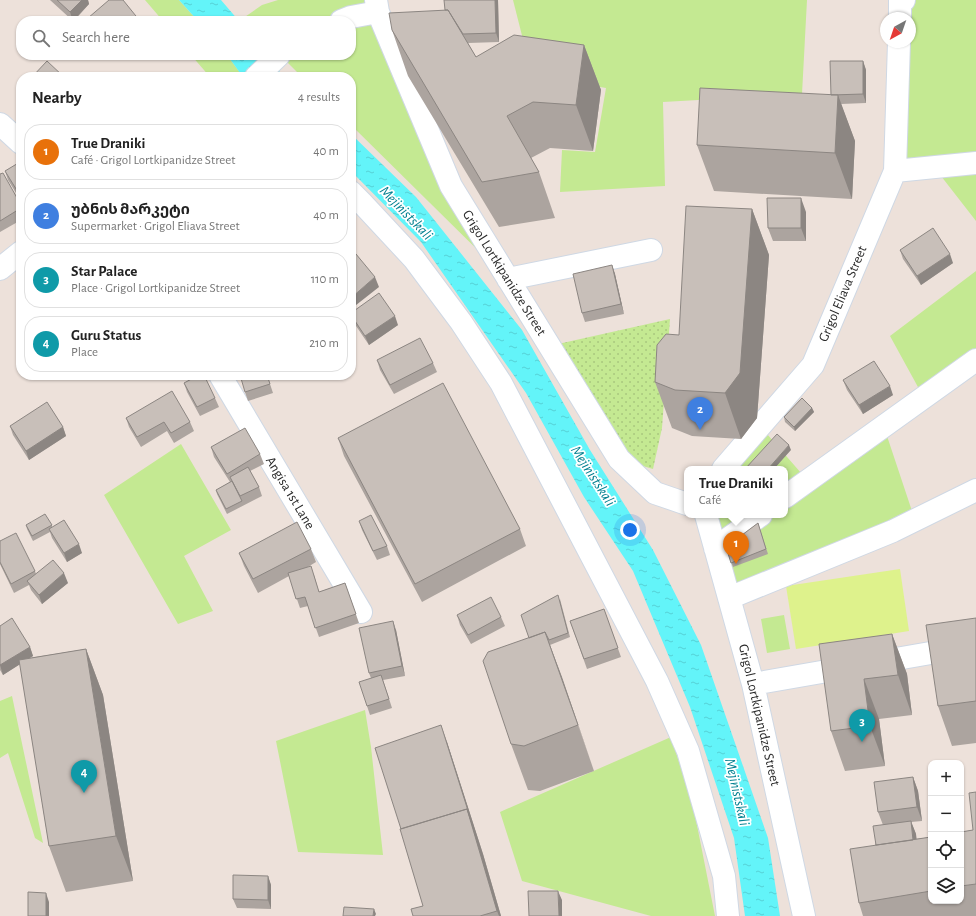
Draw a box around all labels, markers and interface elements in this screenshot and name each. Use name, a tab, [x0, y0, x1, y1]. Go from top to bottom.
north arrow	[880, 12, 916, 48]
search box	[16, 16, 356, 60]
icon: search	[30, 27, 52, 49]
text: Search here	[62, 30, 130, 45]
text: Nearby	[32, 89, 82, 106]
text: 4 results	[298, 91, 340, 104]
text: True Draniki	[71, 136, 145, 151]
text: 1	[44, 145, 48, 158]
text: 40 m	[313, 145, 339, 158]
text: Café · Grigol Lortkipanidze Street	[71, 154, 235, 167]
water label: Mejinistskali	[377, 183, 435, 243]
text: უბნის მარკეტი	[71, 202, 190, 217]
street label: Grigol Lortkipanidze Street	[460, 208, 549, 339]
text: 2	[43, 209, 49, 222]
text: 40 m	[313, 209, 339, 222]
text: Supermarket · Grigol Eliava Street	[71, 220, 240, 233]
street label: Grigol Eliava Street	[816, 243, 870, 344]
text: Star Palace	[71, 264, 137, 279]
text: 3	[43, 273, 49, 286]
text: 110 m	[311, 273, 339, 286]
text: Place · Grigol Lortkipanidze Street	[71, 282, 240, 295]
text: Guru Status	[71, 328, 141, 343]
text: 4	[43, 337, 49, 350]
text: 210 m	[309, 337, 339, 350]
text: Place	[71, 346, 98, 359]
pin: 2	[687, 397, 713, 430]
water label: Mejinistskali	[568, 443, 618, 509]
street label: Angisa 1st Lane	[263, 454, 317, 532]
popup	[684, 466, 788, 518]
text: True Draniki	[699, 476, 773, 491]
text: Café	[699, 494, 721, 507]
your location	[620, 520, 640, 540]
pin: 1	[723, 531, 749, 564]
street label: Grigol Lortkipanidze Street	[736, 643, 782, 788]
pin: 3	[849, 709, 875, 742]
water label: Mejinistskali	[722, 757, 752, 827]
pin: 4	[71, 760, 97, 793]
map controls	[928, 760, 964, 904]
button: +	[928, 760, 964, 796]
button: −	[928, 796, 964, 832]
button: locate	[928, 832, 964, 868]
button: layers	[928, 868, 964, 904]

